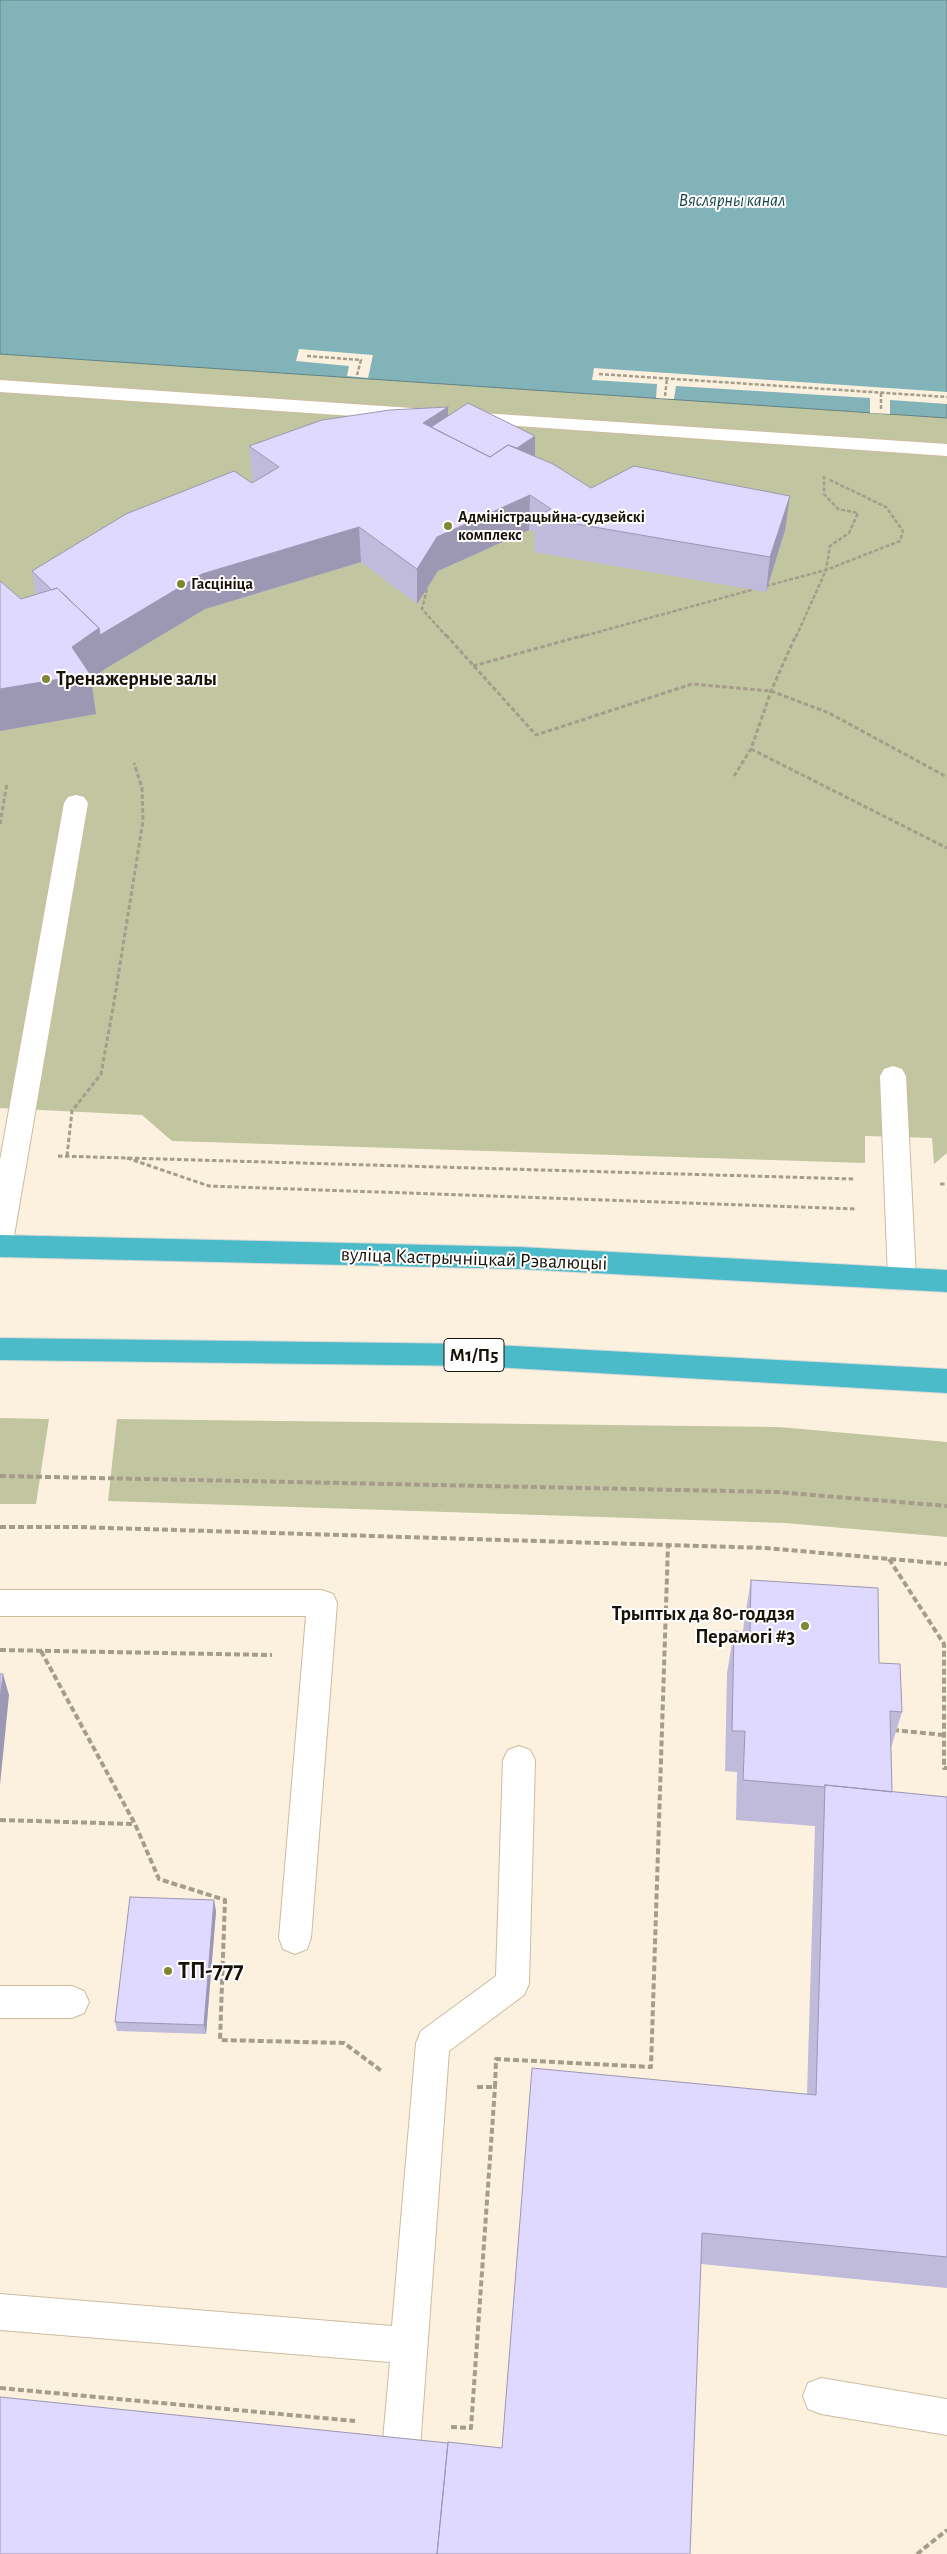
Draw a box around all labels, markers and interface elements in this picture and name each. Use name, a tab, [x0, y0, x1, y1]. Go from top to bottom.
water label: Вяслярны канал	[679, 190, 785, 212]
place label: Адміністрацыйна-судзейскі комплекс	[458, 507, 645, 545]
marker: Адміністрацыйна-судзейскі комплекс	[442, 520, 454, 532]
place label: Гасцініца	[191, 574, 253, 594]
marker: Гасцініца	[175, 578, 187, 590]
place label: Тренажерные залы	[56, 667, 217, 691]
marker: Тренажерные залы	[40, 673, 52, 685]
street label: вуліца Кастрычніцкай Рэвалюцыі	[340, 1242, 608, 1276]
road number: М1/П5	[444, 1338, 504, 1372]
place label: Трыптых да 80-годдзя Перамогі #3	[612, 1602, 795, 1649]
marker: Трыптых да 80-годдзя Перамогі #3	[799, 1620, 811, 1632]
place label: ТП-777	[178, 1957, 244, 1985]
marker: ТП-777	[162, 1965, 174, 1977]

